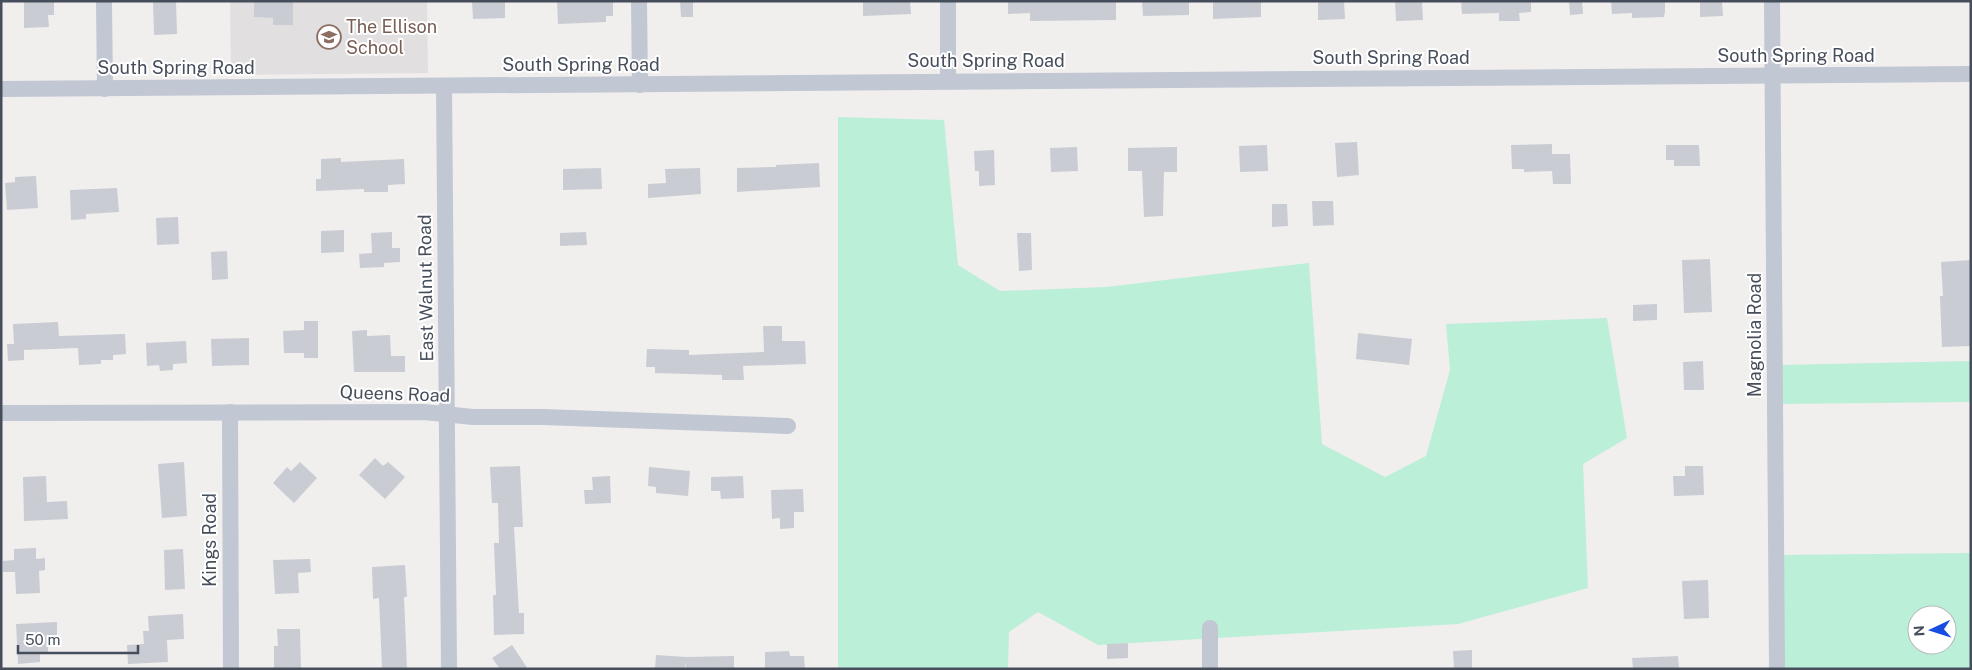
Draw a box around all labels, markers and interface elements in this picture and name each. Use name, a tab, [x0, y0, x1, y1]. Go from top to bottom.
place label: The Ellison School	[346, 16, 437, 58]
school or university icon: The Ellison School	[316, 24, 342, 50]
street label: South Spring Road	[1717, 45, 1875, 66]
street label: South Spring Road	[1312, 47, 1470, 68]
street label: South Spring Road	[907, 50, 1065, 71]
street label: South Spring Road	[502, 54, 660, 75]
street label: South Spring Road	[97, 57, 255, 78]
street label: East Walnut Road	[414, 214, 437, 362]
street label: Magnolia Road	[1744, 273, 1765, 397]
street label: Queens Road	[339, 381, 451, 406]
street label: Kings Road	[199, 493, 220, 587]
north arrow	[1907, 605, 1957, 655]
scale bar	[18, 622, 138, 654]
text: N	[1911, 625, 1927, 637]
text: 50 m	[25, 631, 60, 648]

